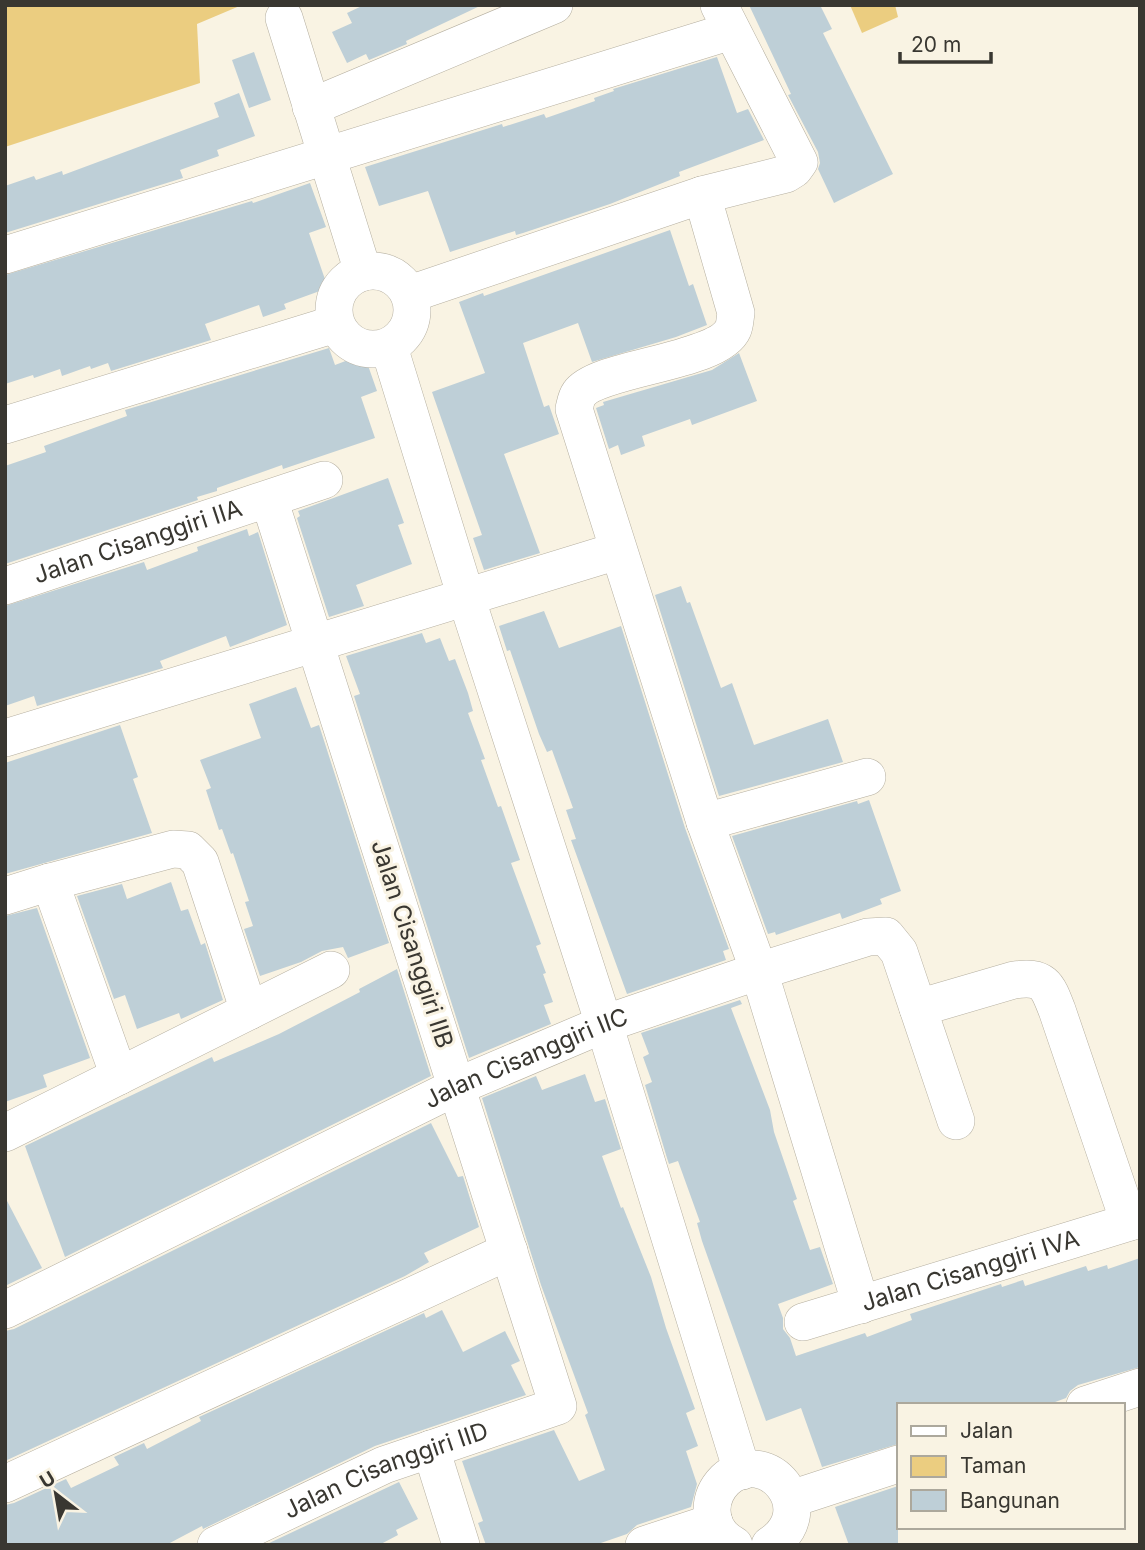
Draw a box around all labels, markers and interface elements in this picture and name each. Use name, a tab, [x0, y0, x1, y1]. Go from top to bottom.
scale bar	[900, 21, 991, 65]
text: 20 m	[911, 32, 961, 57]
street label: Jalan Cisanggiri IIA	[30, 493, 246, 589]
street label: Jalan Cisanggiri IIB	[365, 836, 460, 1051]
street label: Jalan Cisanggiri IIC	[419, 1002, 632, 1114]
street label: Jalan Cisanggiri IVA	[858, 1223, 1083, 1317]
legend	[897, 1403, 1124, 1529]
street label: Jalan Cisanggiri IID	[279, 1416, 492, 1525]
text: Jalan	[960, 1418, 1013, 1443]
text: Taman	[960, 1453, 1026, 1478]
north arrow	[21, 1459, 91, 1529]
text: U	[36, 1466, 59, 1493]
text: Bangunan	[960, 1488, 1060, 1513]

